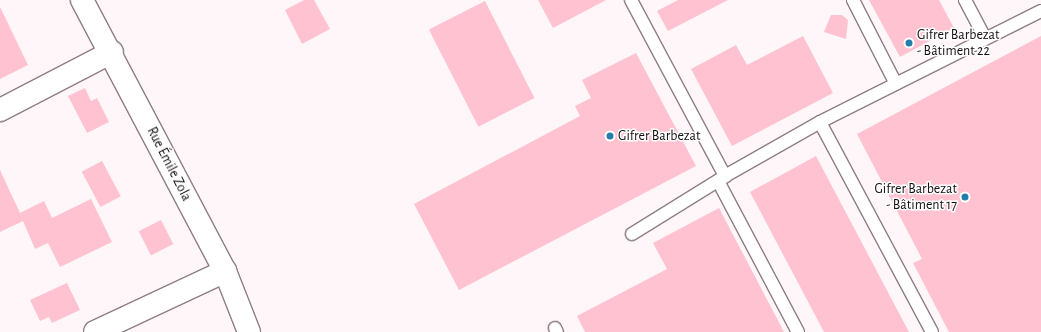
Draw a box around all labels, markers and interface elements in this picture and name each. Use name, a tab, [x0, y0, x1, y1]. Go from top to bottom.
place label: Gifrer Barbezat - Bâtiment 22	[917, 27, 1000, 60]
marker: Gifrer Barbezat - Bâtiment 22	[904, 38, 914, 48]
street label: Rue Émile Zola	[143, 124, 195, 204]
place label: Gifrer Barbezat	[618, 128, 701, 144]
marker: Gifrer Barbezat	[605, 131, 615, 141]
place label: Gifrer Barbezat - Bâtiment 17	[874, 181, 957, 214]
marker: Gifrer Barbezat - Bâtiment 17	[960, 192, 970, 202]

